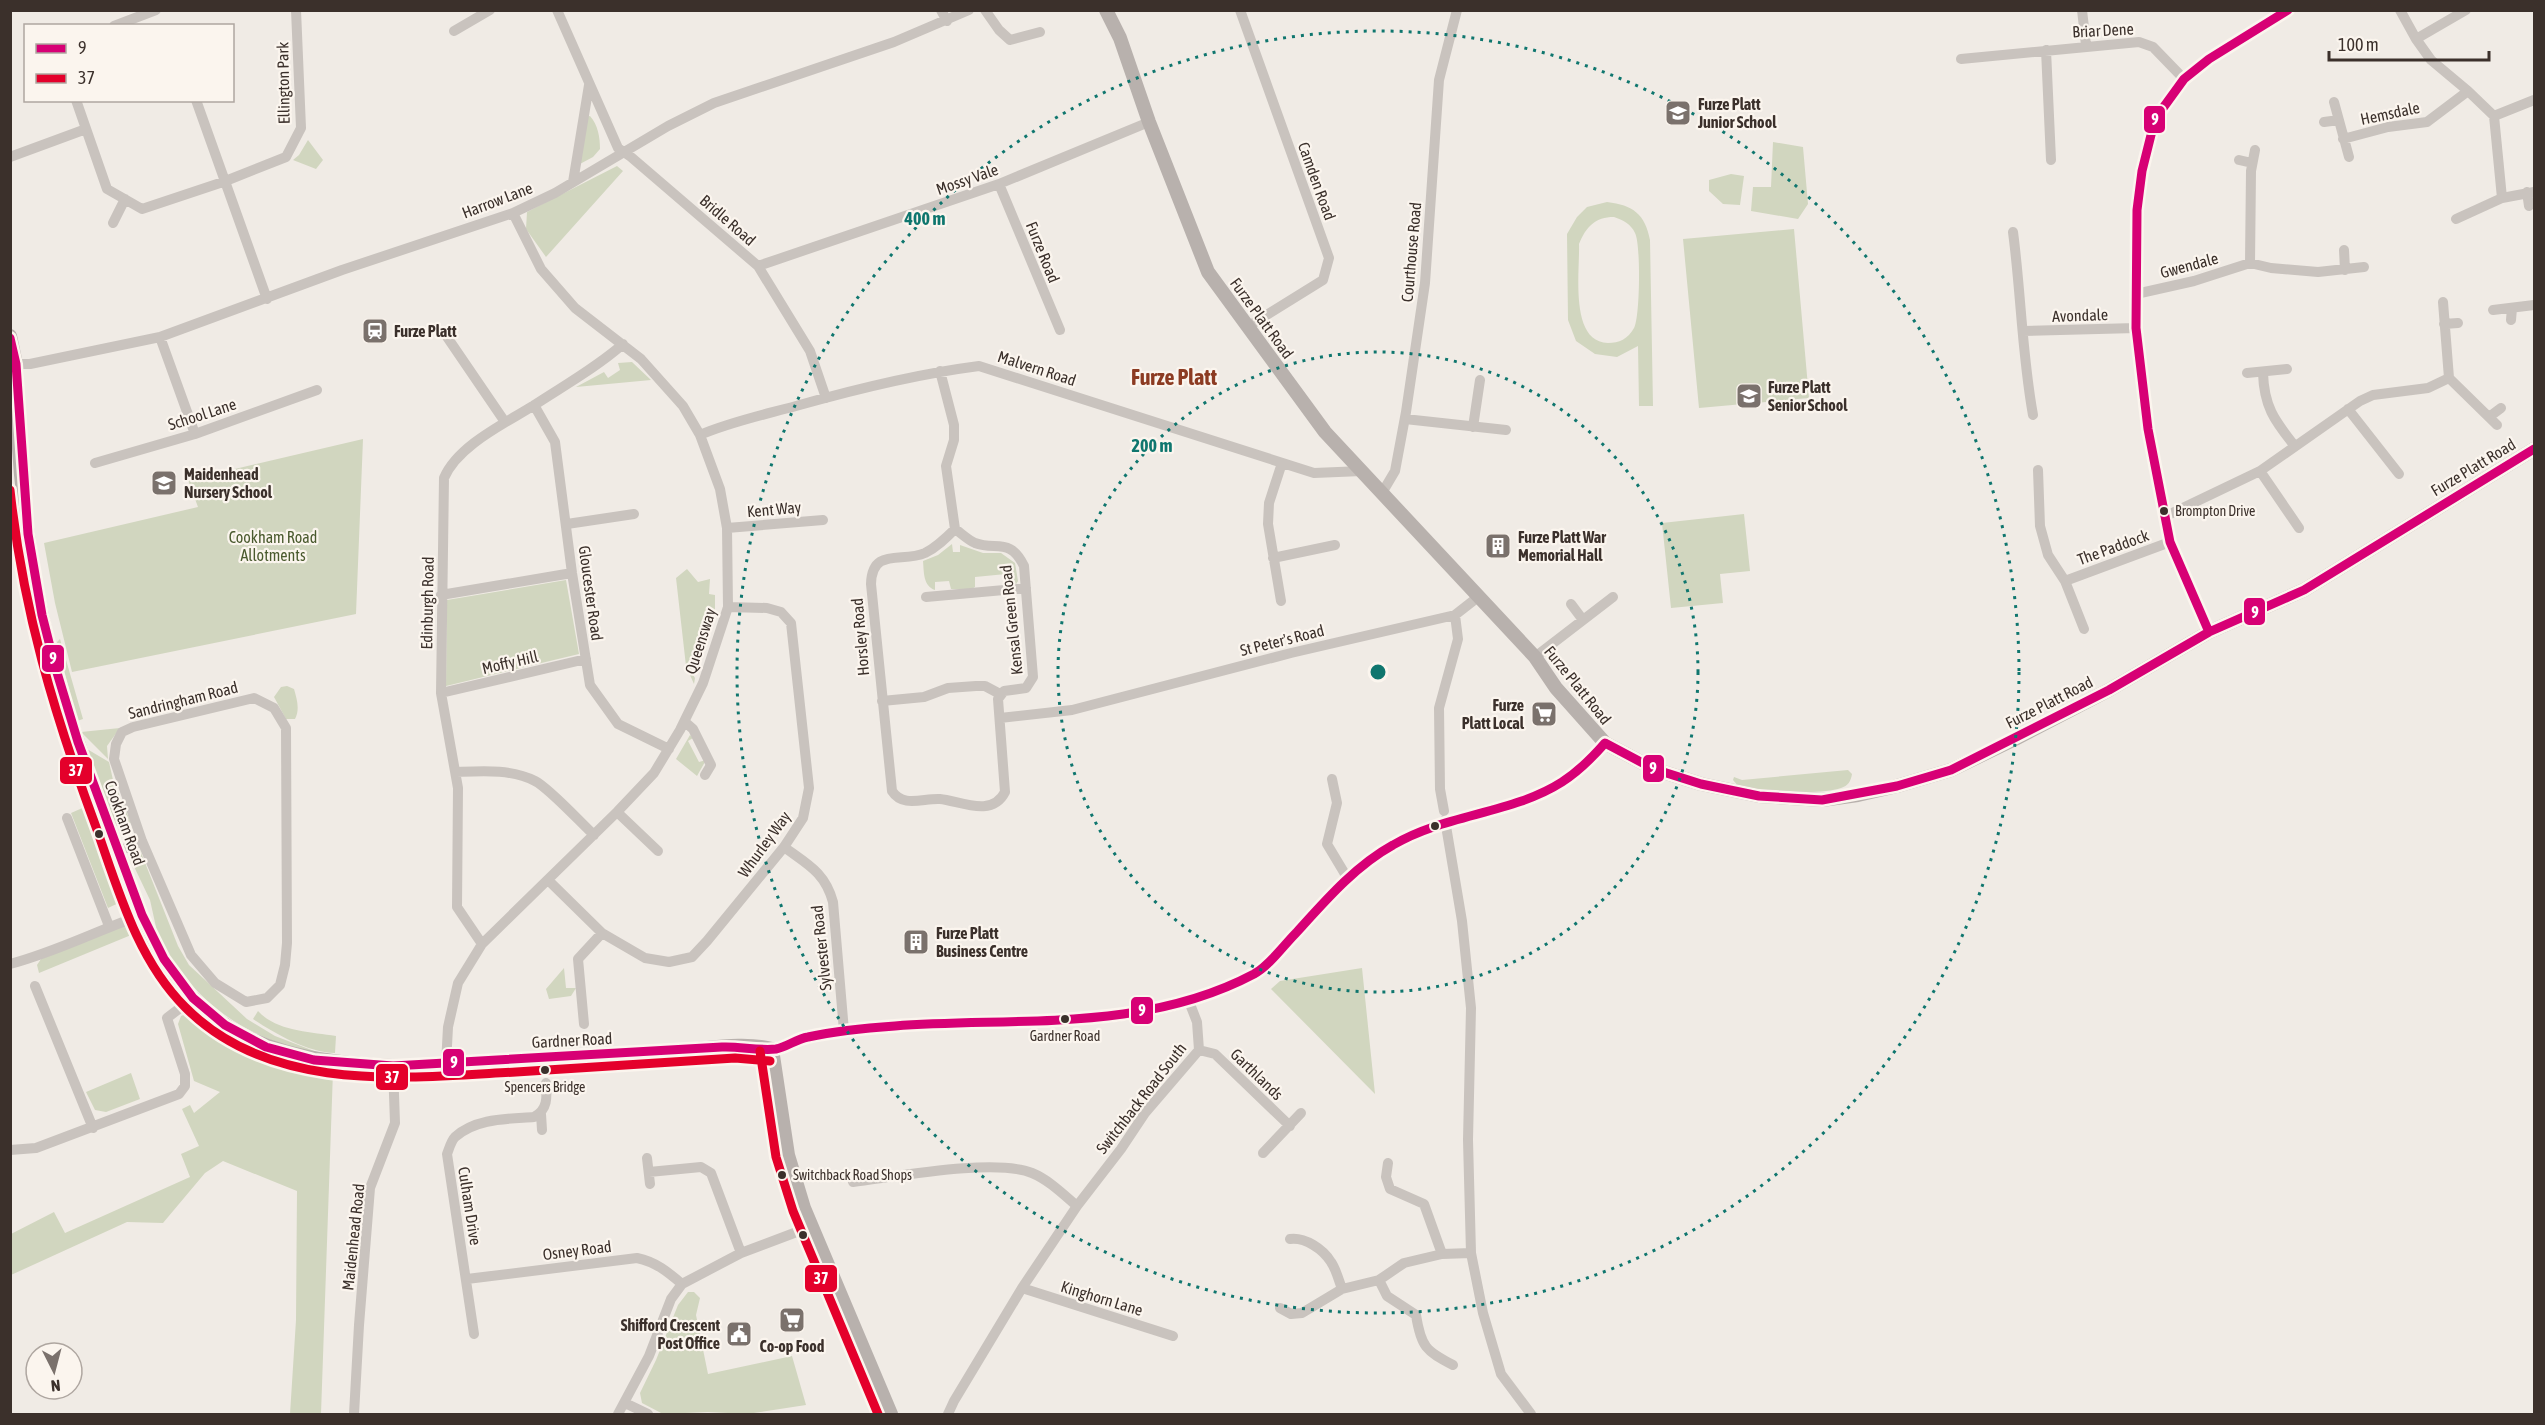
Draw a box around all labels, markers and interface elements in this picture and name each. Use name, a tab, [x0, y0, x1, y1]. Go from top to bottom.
street label: Briar Dene	[2072, 19, 2134, 41]
legend	[24, 24, 234, 102]
scale bar	[2329, 24, 2490, 62]
text: 100 m	[2338, 34, 2379, 55]
text: 9	[78, 37, 86, 58]
street label: Ellington Park	[273, 42, 294, 124]
text: 37	[78, 67, 95, 88]
place label: Furze Platt Junior School	[1697, 95, 1777, 131]
school or university icon: Furze Platt Junior School	[1663, 98, 1693, 128]
street label: Hemsdale	[2359, 98, 2421, 128]
line badge: 9	[2143, 105, 2166, 134]
text: 9	[2151, 110, 2159, 128]
street label: Camden Road	[1295, 140, 1339, 222]
street label: Mossy Vale	[934, 160, 1001, 199]
street label: Harrow Lane	[459, 178, 535, 222]
street label: Bridle Road	[697, 191, 759, 249]
street label: Courthouse Road	[1398, 201, 1424, 303]
text: 400 m	[904, 208, 945, 229]
street label: Furze Road	[1023, 219, 1063, 285]
street label: Gwendale	[2158, 249, 2220, 281]
street label: Furze Platt Road	[1227, 274, 1297, 362]
street label: Avondale	[2052, 305, 2108, 325]
station icon: Furze Platt	[360, 316, 390, 346]
place label: Furze Platt	[394, 322, 457, 340]
street label: Malvern Road	[996, 347, 1078, 389]
district label: Furze Platt	[1131, 364, 1218, 390]
place label: Furze Platt Senior School	[1768, 378, 1848, 414]
school or university icon: Furze Platt Senior School	[1734, 381, 1764, 411]
street label: School Lane	[166, 395, 238, 433]
text: 200 m	[1132, 435, 1172, 456]
street label: Furze Platt Road	[2428, 435, 2518, 499]
place label: Maidenhead Nursery School	[184, 465, 273, 501]
school or university icon: Maidenhead Nursery School	[149, 468, 179, 498]
street label: Kent Way	[746, 498, 802, 521]
place label: Brompton Drive	[2175, 503, 2255, 519]
marker: Brompton Drive	[2158, 505, 2170, 517]
street label: The Paddock	[2075, 526, 2151, 568]
park label: Cookham Road Allotments	[229, 528, 317, 564]
place label: Furze Platt War Memorial Hall	[1518, 528, 1606, 564]
building icon: Furze Platt War Memorial Hall	[1483, 531, 1513, 561]
street label: Gloucester Road	[575, 544, 607, 642]
street label: Edinburgh Road	[417, 556, 438, 650]
street label: Kensal Green Road	[996, 564, 1026, 676]
street label: Horsley Road	[848, 597, 873, 676]
line badge: 9	[2243, 597, 2266, 626]
text: 9	[2251, 603, 2259, 621]
street label: Queensway	[681, 605, 720, 677]
street label: St Peter's Road	[1238, 621, 1326, 659]
street label: Furze Platt Road	[1541, 642, 1615, 728]
line badge: 9	[41, 644, 65, 673]
street label: Moffy Hill	[480, 647, 541, 678]
text: 9	[49, 649, 57, 667]
centre of rings	[1368, 662, 1388, 682]
street label: Furze Platt Road	[2002, 672, 2096, 732]
street label: Sandringham Road	[126, 678, 240, 723]
place label: Furze Platt Local	[1462, 696, 1525, 732]
supermarket icon: Furze Platt Local	[1529, 699, 1559, 729]
line badge: 9	[1642, 754, 1665, 783]
line badge: 37	[59, 756, 93, 785]
text: 9	[1649, 759, 1657, 777]
text: 37	[68, 761, 84, 779]
street label: Cookham Road	[101, 778, 149, 868]
street label: Whurley Way	[734, 807, 795, 881]
unlabelled marker	[1429, 820, 1441, 832]
unlabelled marker	[93, 828, 105, 840]
street label: Sylvester Road	[808, 904, 835, 992]
place label: Furze Platt Business Centre	[936, 924, 1028, 960]
building icon: Furze Platt Business Centre	[901, 927, 931, 957]
line badge: 9	[1130, 996, 1154, 1025]
text: 9	[1138, 1001, 1146, 1019]
marker: Gardner Road	[1059, 1013, 1071, 1025]
place label: Gardner Road	[1030, 1028, 1100, 1044]
street label: Gardner Road	[531, 1029, 613, 1051]
street label: Switchback Road South	[1092, 1039, 1190, 1157]
street label: Garthlands	[1227, 1045, 1287, 1103]
line badge: 9	[442, 1048, 465, 1077]
text: 9	[450, 1053, 458, 1071]
line badge: 37	[375, 1063, 409, 1091]
marker: Spencers Bridge	[539, 1064, 551, 1076]
text: 37	[384, 1068, 400, 1086]
place label: Spencers Bridge	[505, 1079, 585, 1095]
street label: Culham Drive	[455, 1166, 485, 1246]
place label: Switchback Road Shops	[793, 1167, 912, 1183]
marker: Switchback Road Shops	[776, 1169, 788, 1181]
street label: Maidenhead Road	[338, 1183, 368, 1291]
unlabelled marker	[797, 1229, 809, 1241]
street label: Osney Road	[542, 1237, 613, 1264]
line badge: 37	[804, 1264, 838, 1293]
text: 37	[813, 1269, 829, 1287]
street label: Kinghorn Lane	[1059, 1277, 1145, 1320]
supermarket icon: Co-op Food	[777, 1305, 807, 1335]
place label: Shifford Crescent Post Office	[621, 1316, 720, 1352]
public building icon: Shifford Crescent Post Office	[724, 1319, 754, 1349]
place label: Co-op Food	[760, 1337, 825, 1355]
north arrow	[24, 1341, 84, 1401]
text: N	[50, 1376, 61, 1395]

